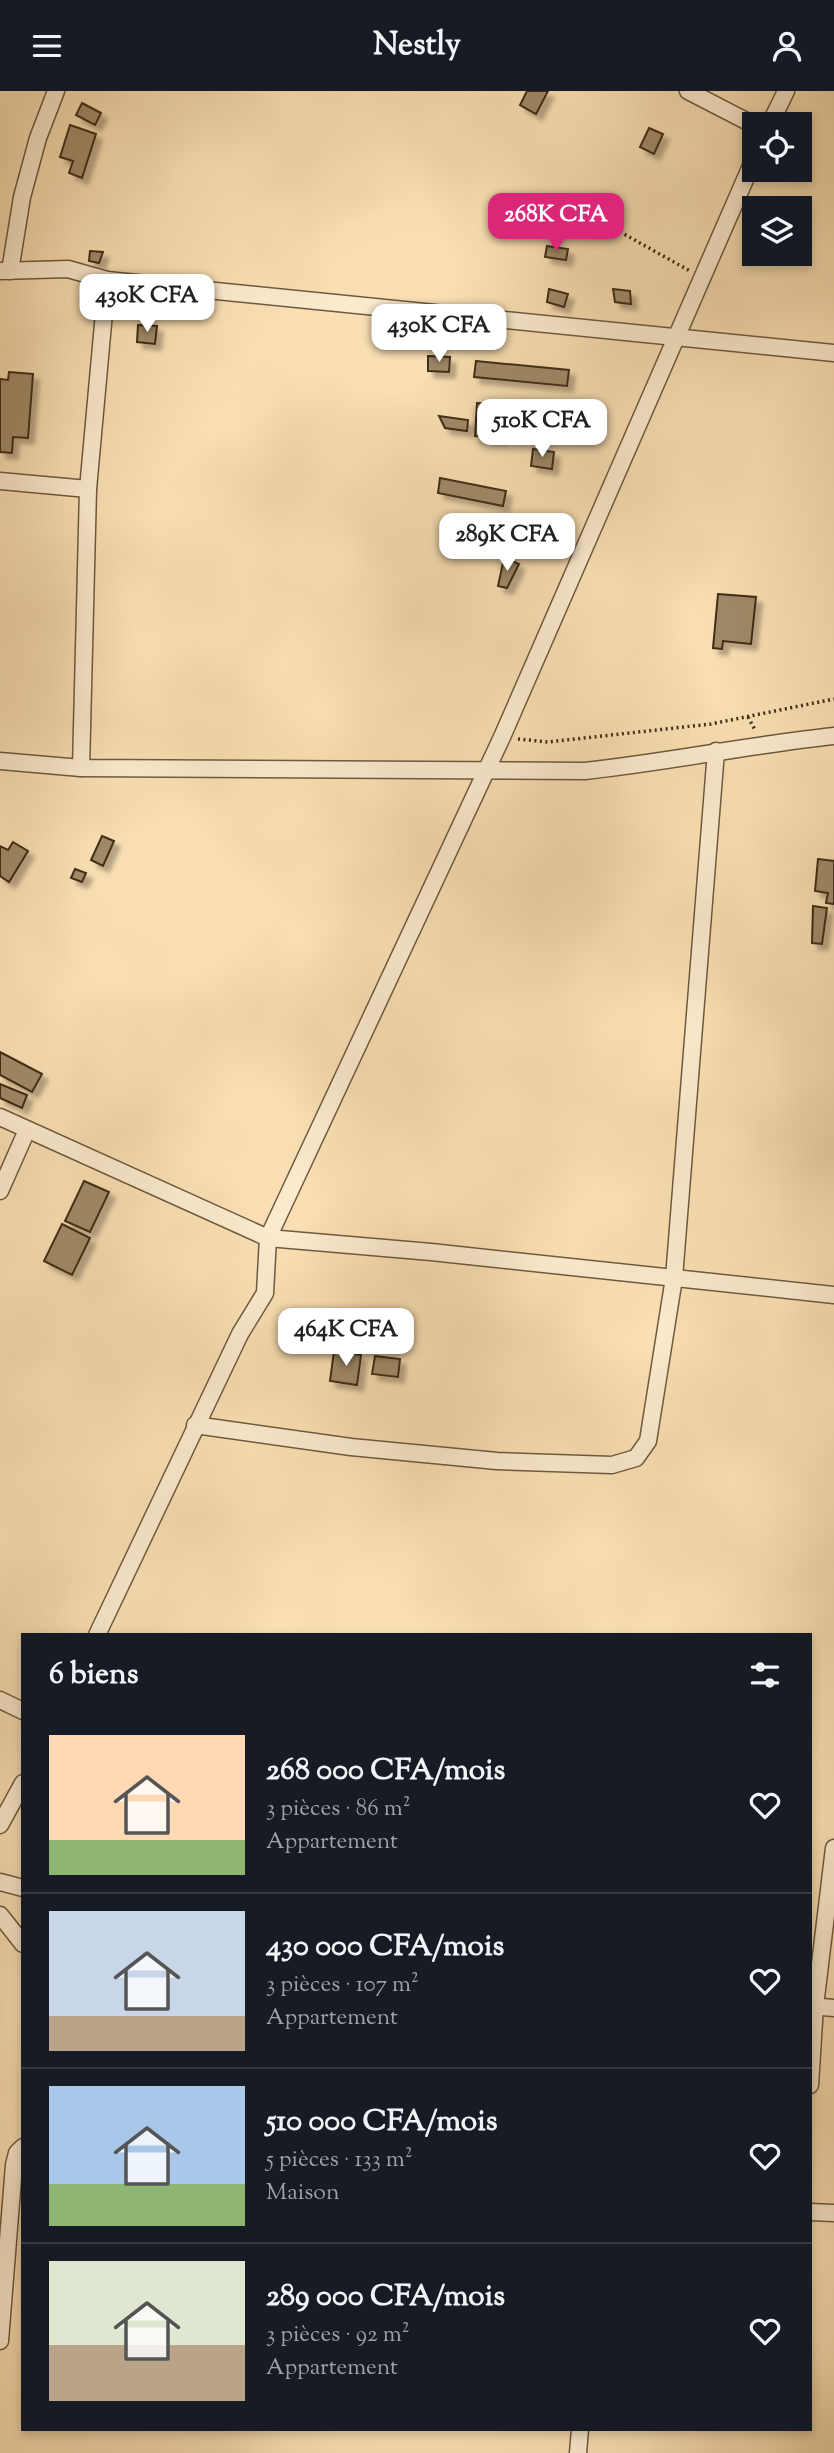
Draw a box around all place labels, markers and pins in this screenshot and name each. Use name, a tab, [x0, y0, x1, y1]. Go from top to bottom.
pin: 268K CFA	[484, 193, 628, 253]
pin: 430K CFA	[75, 275, 219, 334]
pin: 430K CFA	[367, 305, 511, 364]
pin: 510K CFA	[470, 399, 614, 459]
pin: 289K CFA	[435, 513, 579, 573]
pin: 464K CFA	[274, 1309, 418, 1368]

